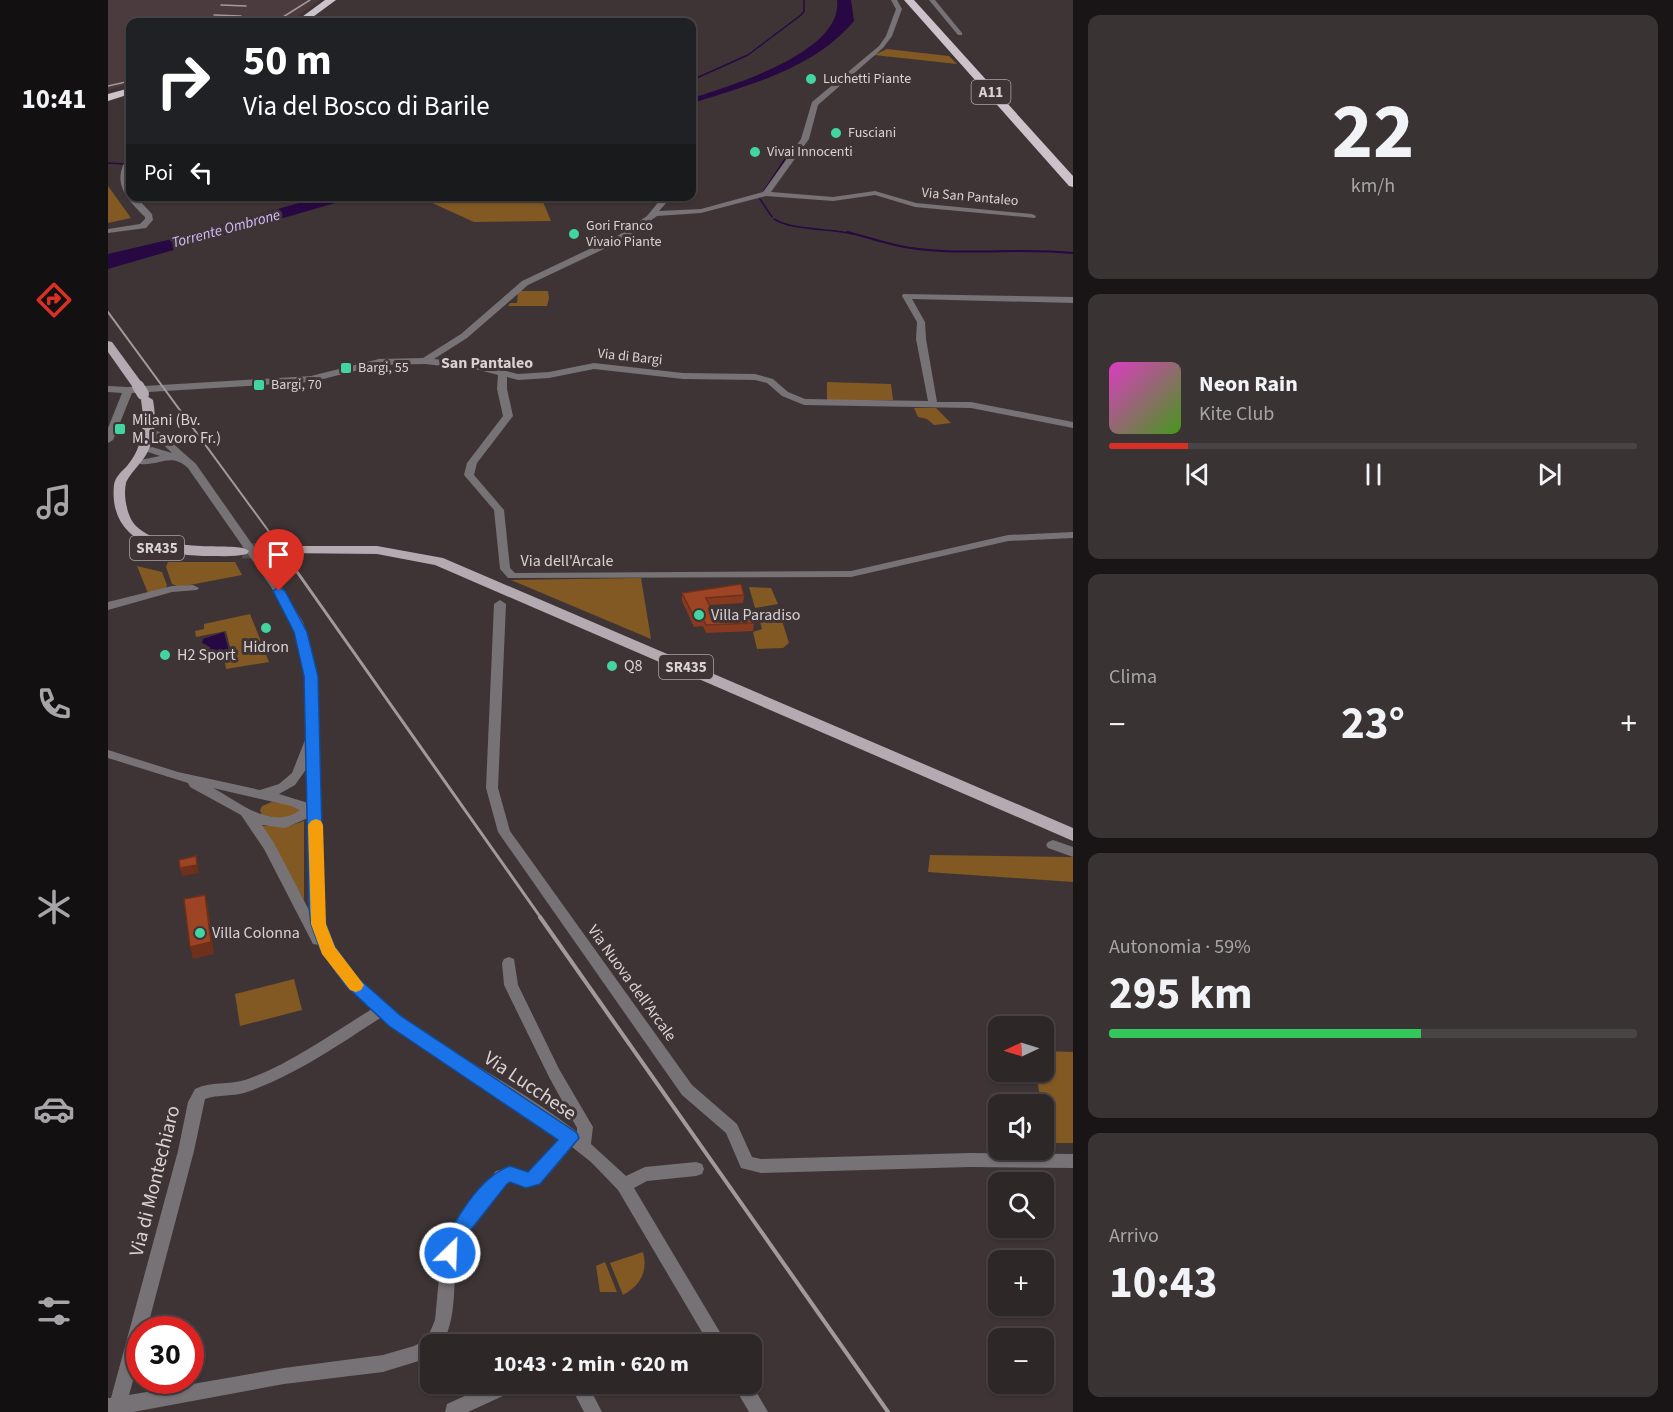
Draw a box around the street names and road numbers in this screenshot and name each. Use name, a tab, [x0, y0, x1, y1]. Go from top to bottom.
road number: A11	[972, 80, 1010, 104]
street label: Via San Pantaleo	[921, 183, 1019, 211]
street label: Via di Bargi	[597, 344, 663, 370]
road number: SR435	[130, 536, 184, 560]
street label: Via dell'Arcale	[521, 550, 613, 572]
road number: SR435	[659, 655, 713, 679]
street label: Via Nuova dell'Arcale	[582, 920, 682, 1046]
street label: Via Lucchese	[478, 1045, 582, 1127]
street label: Via di Montechiaro	[123, 1103, 187, 1259]

